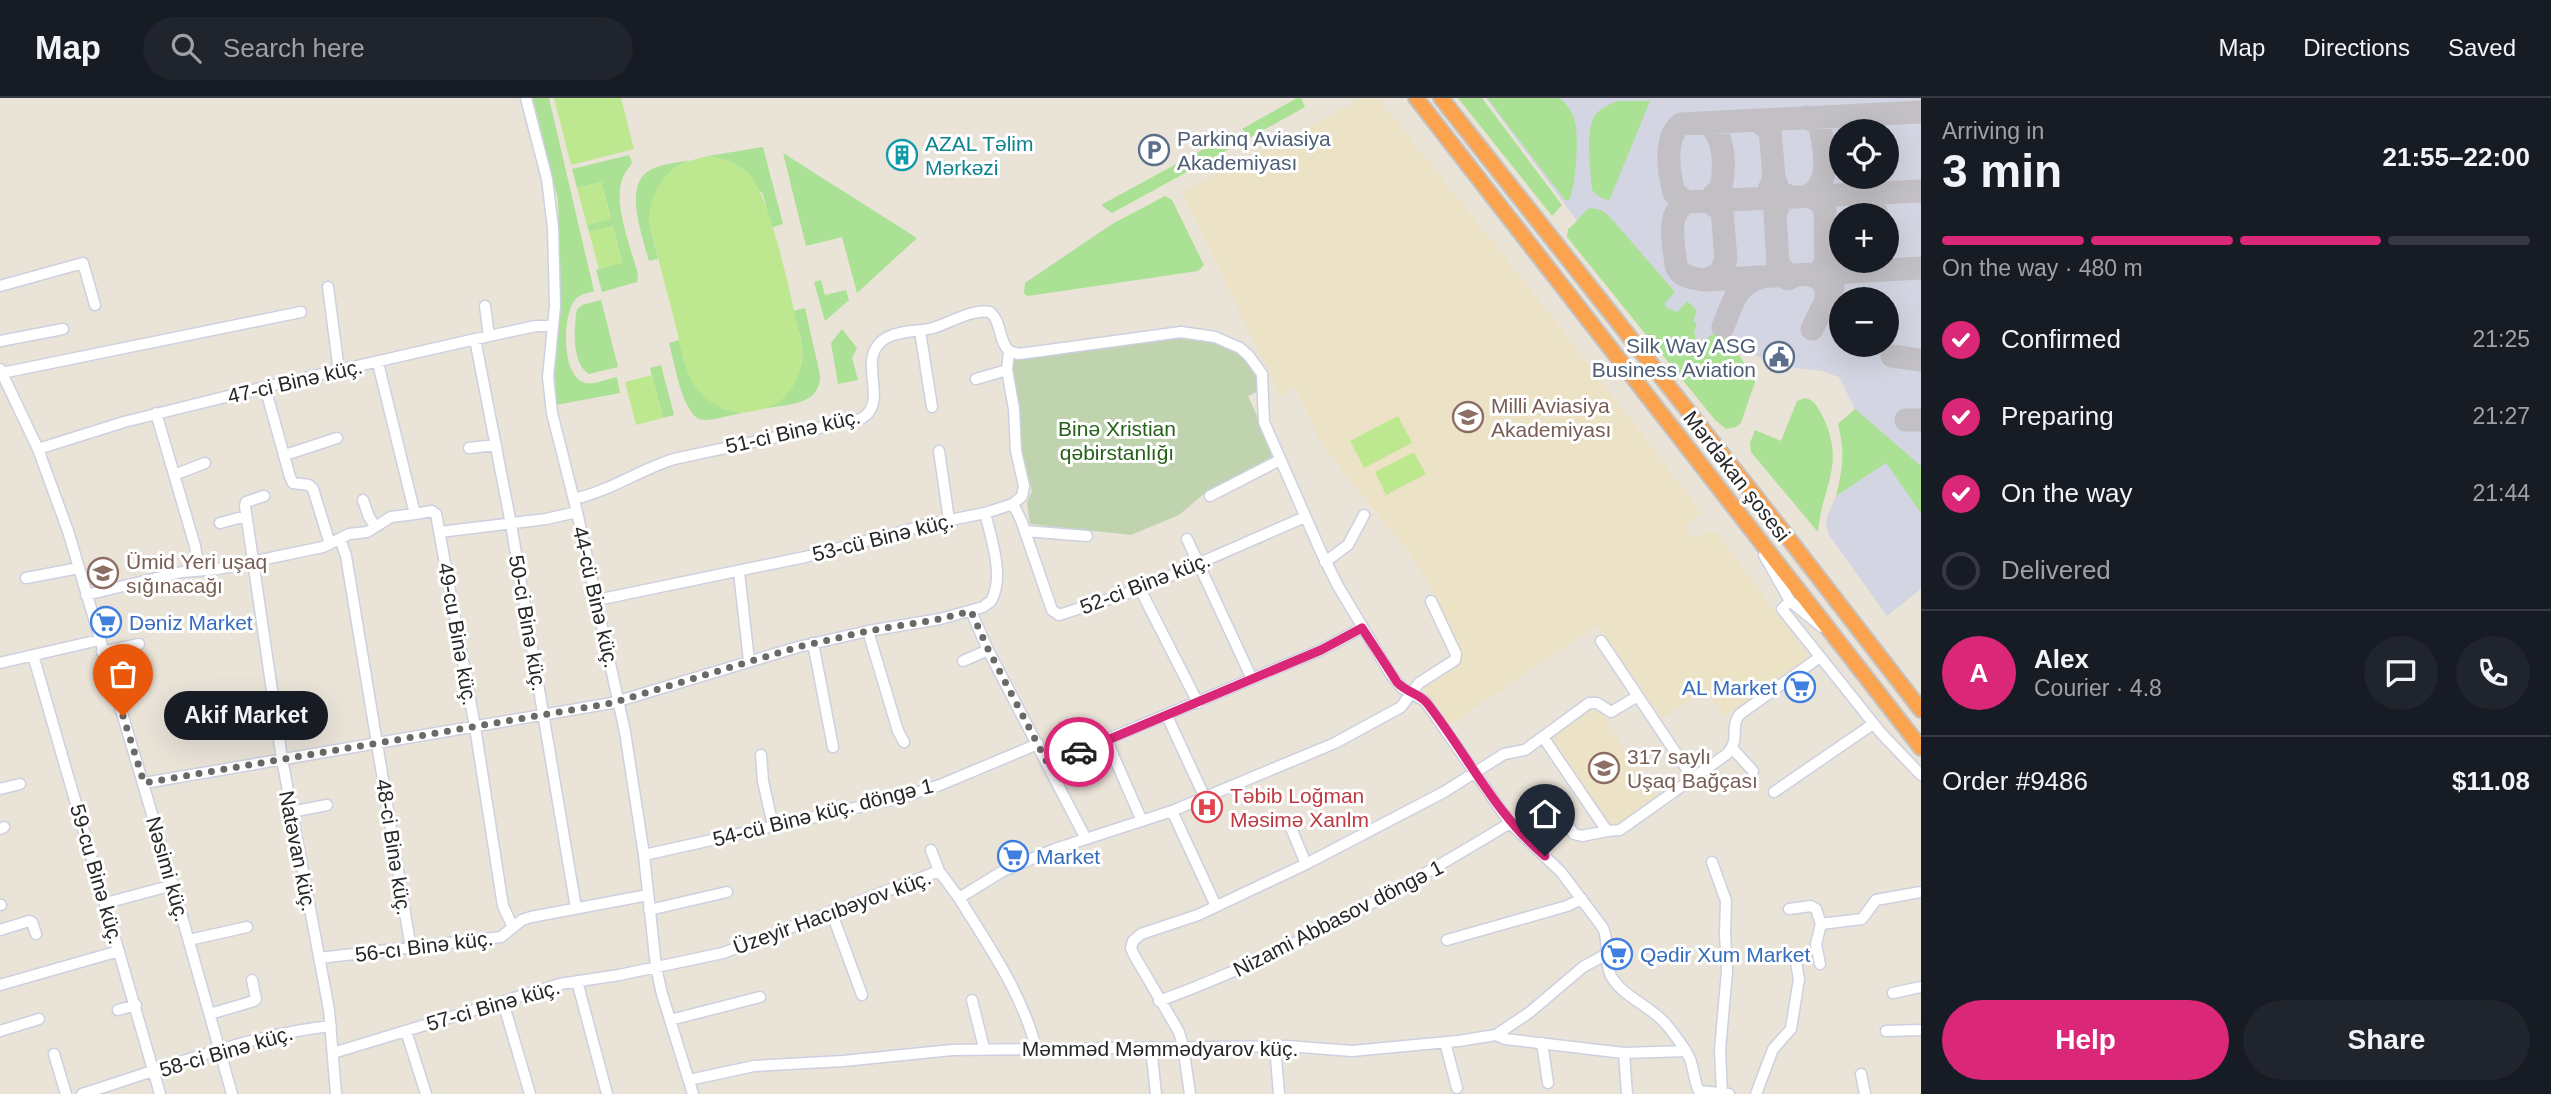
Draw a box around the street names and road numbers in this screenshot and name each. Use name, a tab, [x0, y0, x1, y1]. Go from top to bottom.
street label: 47-ci Binə küç.	[225, 354, 365, 408]
street label: 51-ci Binə küç.	[723, 404, 863, 458]
street label: Mərdəkan şosesi	[1679, 406, 1795, 546]
street label: 53-cü Binə küç.	[810, 508, 956, 566]
street label: 44-cü Binə küç.	[569, 524, 623, 670]
street label: 52-ci Binə küç.	[1077, 548, 1213, 618]
street label: 50-ci Binə küç.	[505, 553, 551, 693]
street label: 49-cu Binə küç.	[434, 561, 482, 707]
street label: 54-cü Binə küç. döngə 1	[710, 773, 936, 851]
street label: 48-ci Binə küç.	[372, 777, 416, 917]
street label: Natəvan küç.	[275, 789, 321, 913]
street label: 59-cu Binə küç.	[66, 801, 128, 947]
street label: Nəsimi küç.	[142, 814, 194, 924]
street label: Nizami Abbasov döngə 1	[1229, 855, 1447, 981]
street label: Üzeyir Hacıbəyov küç.	[730, 865, 934, 959]
street label: 56-cı Binə küç.	[354, 926, 494, 966]
street label: 57-ci Binə küç.	[424, 975, 562, 1035]
street label: 58-ci Binə küç.	[157, 1021, 295, 1081]
street label: Məmməd Məmmədyarov küç.	[1022, 1037, 1298, 1060]

